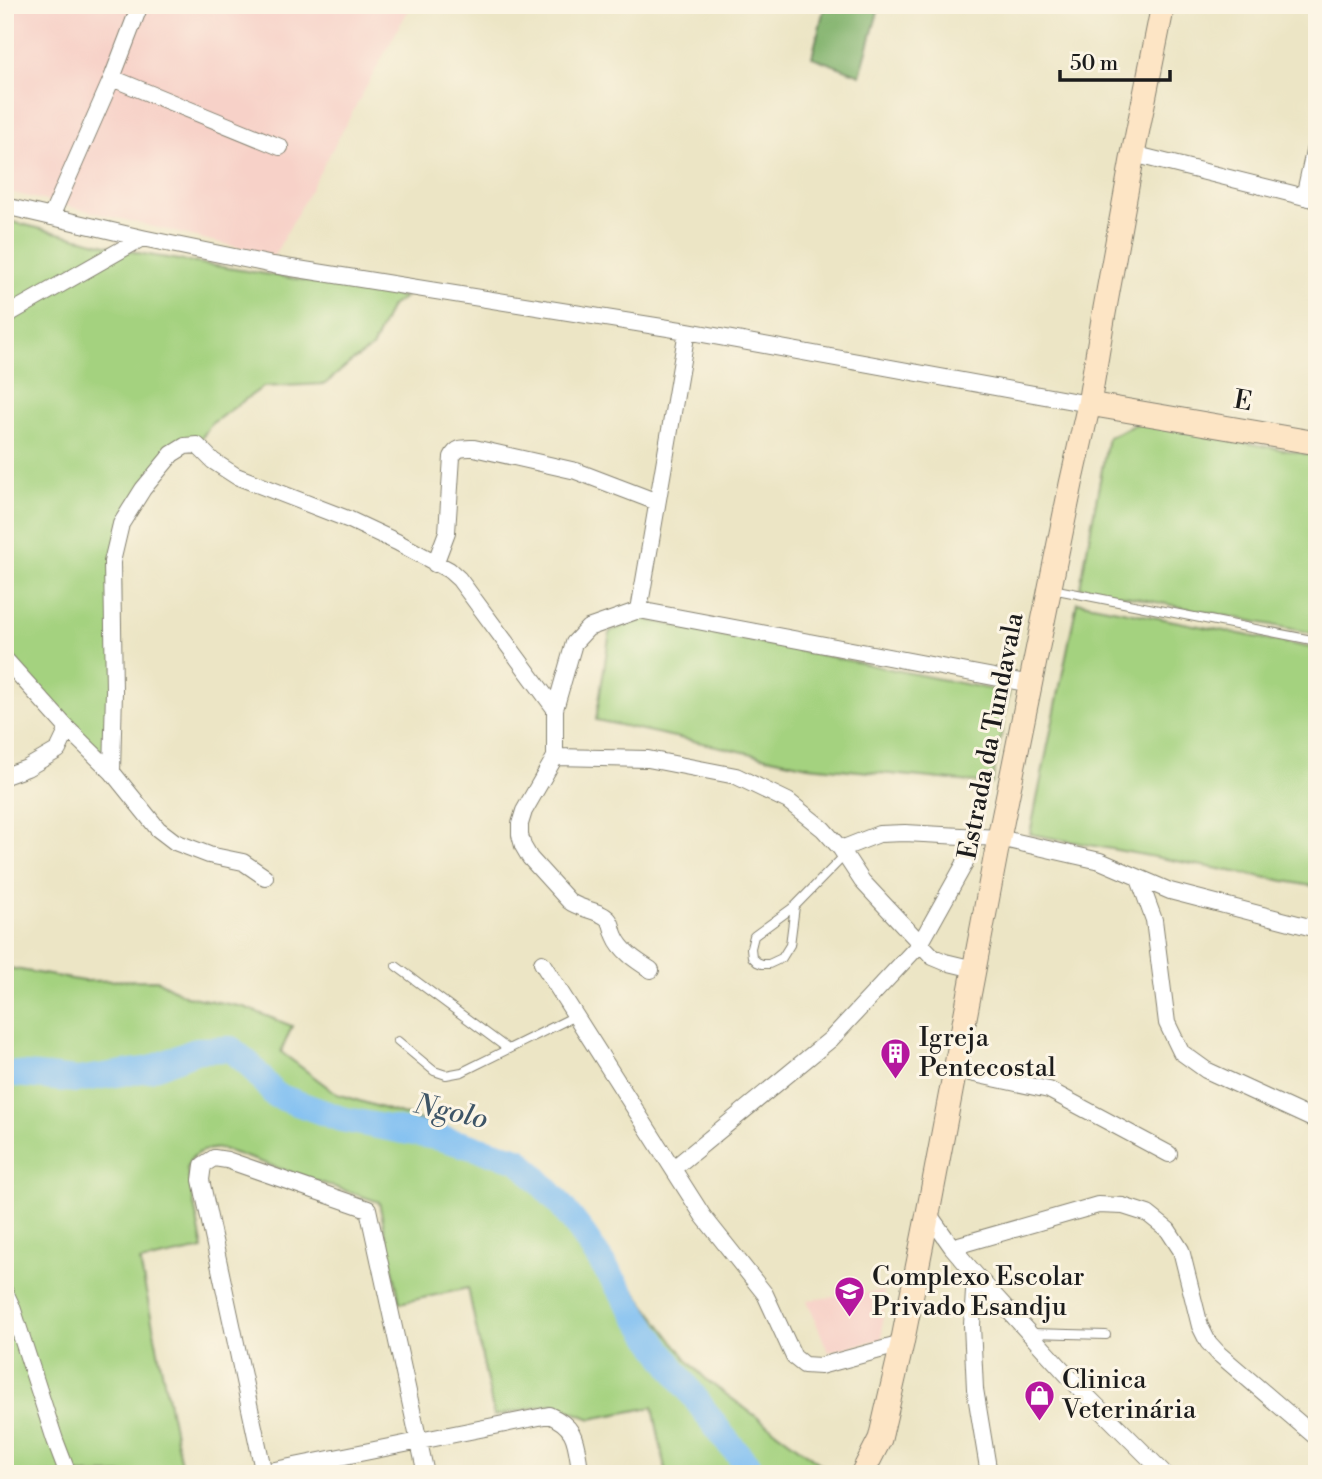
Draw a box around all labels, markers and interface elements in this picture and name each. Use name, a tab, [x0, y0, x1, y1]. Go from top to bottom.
scale bar	[1060, 38, 1170, 82]
text: 50 m	[1070, 51, 1118, 77]
street label: E	[1231, 384, 1255, 418]
street label: Estrada da Tundavala	[951, 609, 1031, 862]
place label: Igreja Pentecostal	[919, 1022, 1056, 1084]
building icon: Igreja Pentecostal	[879, 1036, 913, 1080]
water label: Ngolo	[410, 1086, 491, 1137]
place label: Complexo Escolar Privado Esandju	[872, 1261, 1085, 1323]
school or university icon: Complexo Escolar Privado Esandju	[832, 1275, 866, 1319]
place label: Clinica Veterinária	[1061, 1364, 1197, 1426]
shop icon: Clinica Veterinária	[1022, 1378, 1056, 1422]

